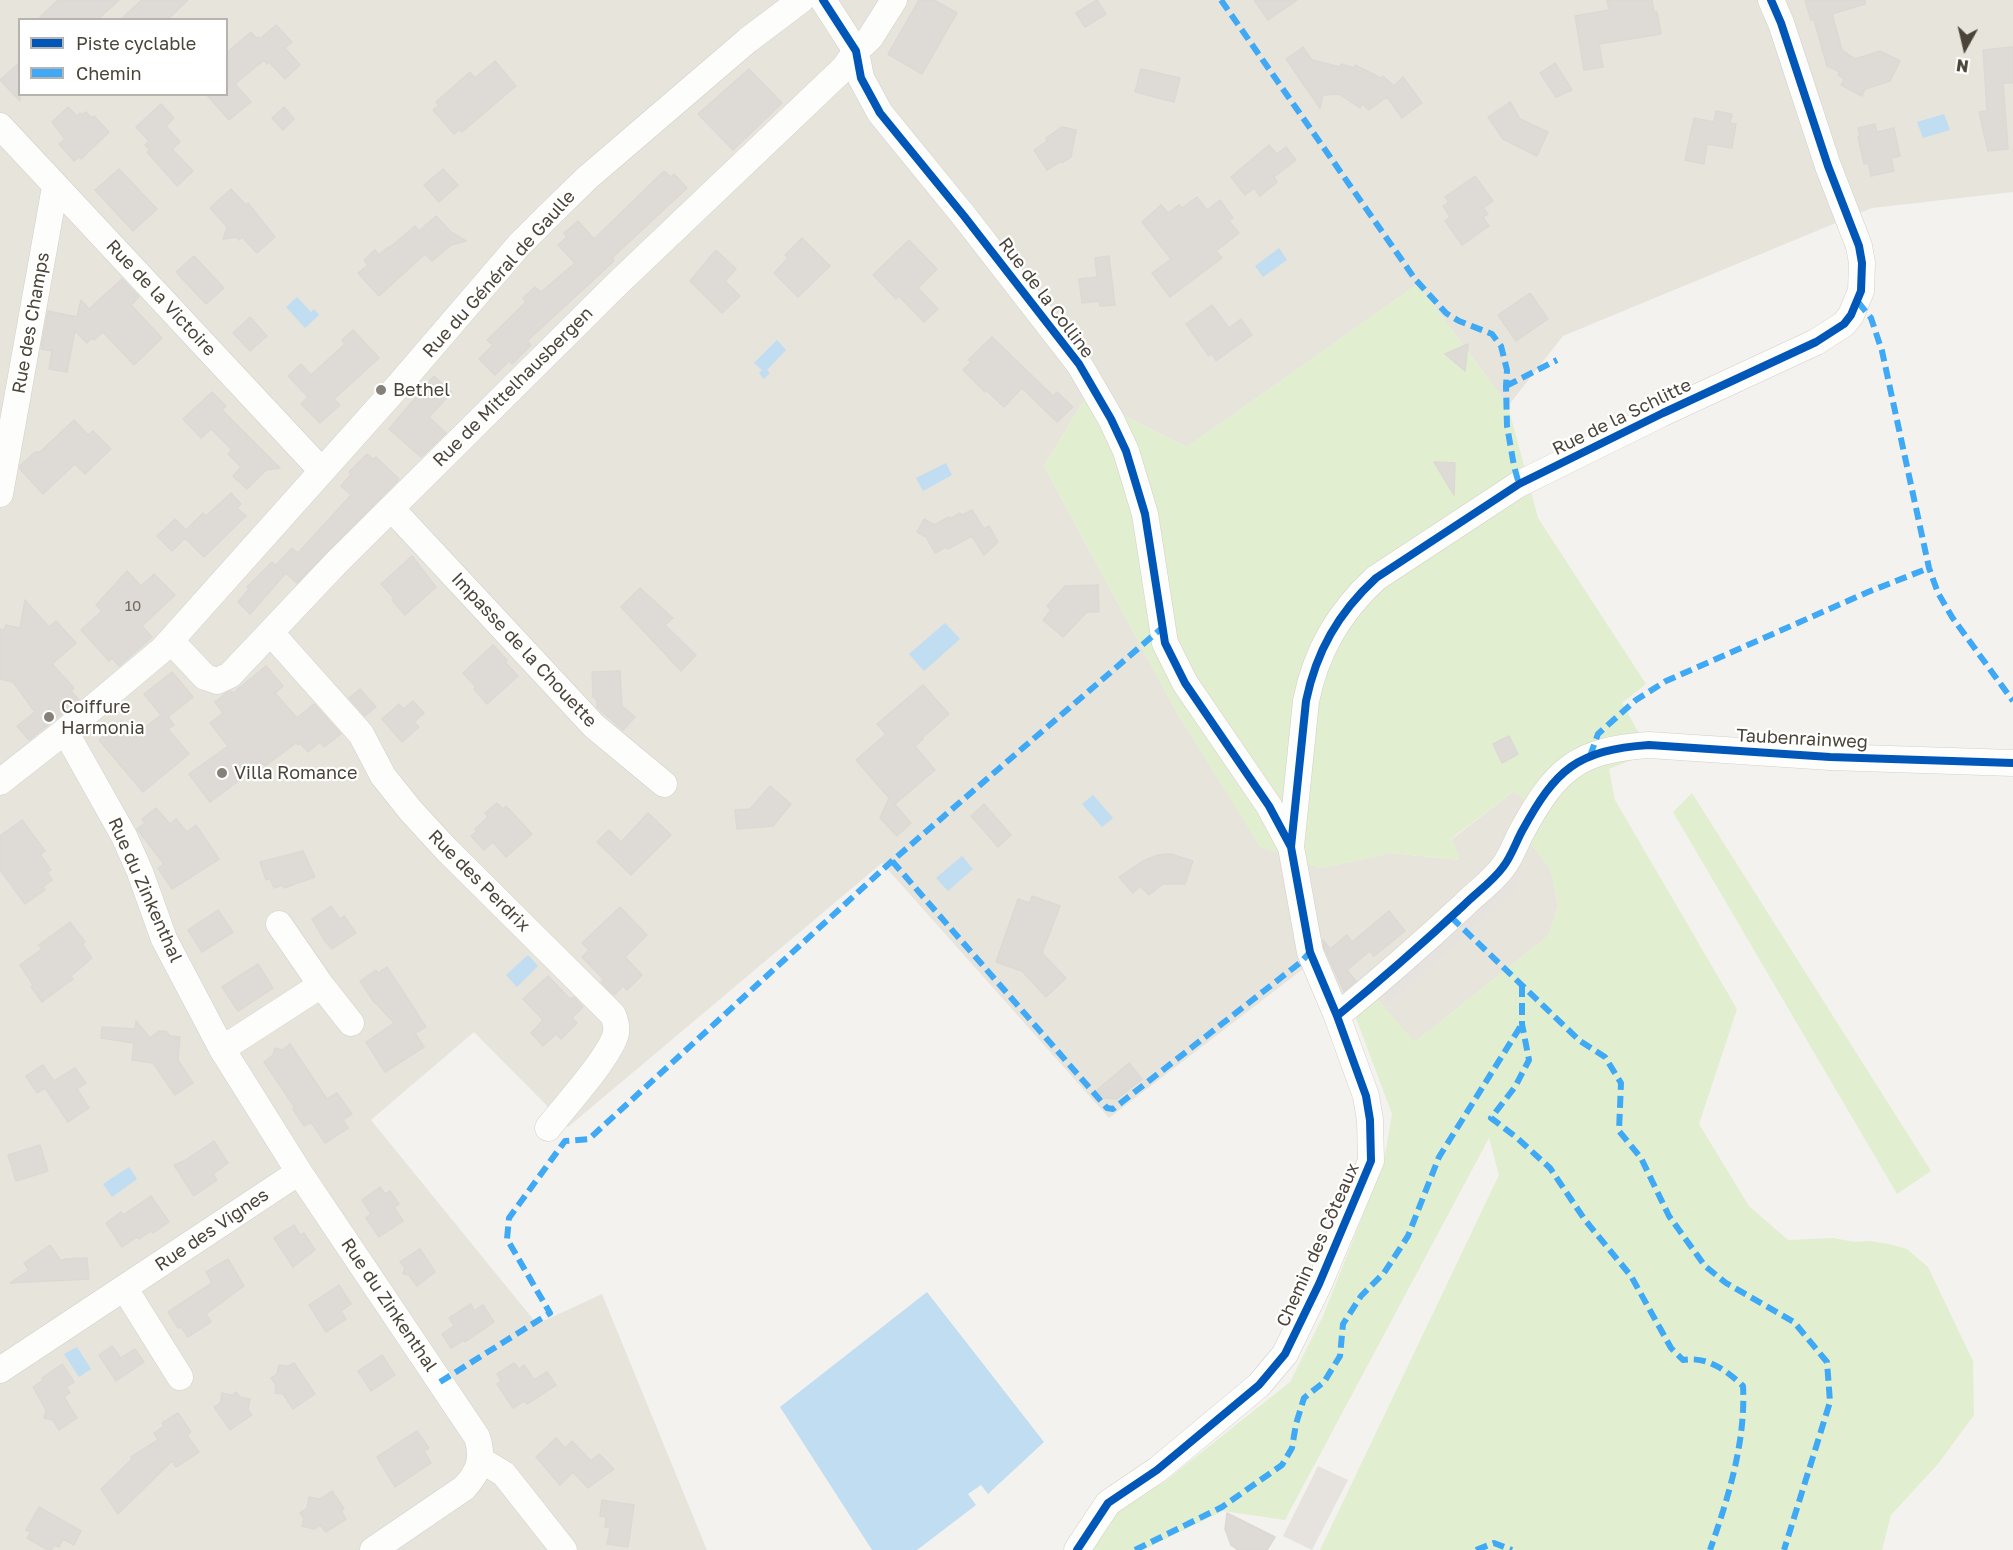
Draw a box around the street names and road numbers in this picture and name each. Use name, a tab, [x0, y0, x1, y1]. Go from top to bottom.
street label: Rue du Général de Gaulle	[418, 186, 580, 362]
street label: Rue de la Colline	[994, 234, 1098, 362]
street label: Rue de la Victoire	[102, 235, 220, 361]
street label: Rue des Champs	[8, 251, 54, 395]
street label: Rue de Mittelhausbergen	[429, 303, 597, 471]
street label: Rue de la Schlitte	[1549, 374, 1695, 460]
street label: Impasse de la Chouette	[447, 568, 601, 732]
street label: Taubenrainweg	[1736, 725, 1868, 753]
street label: Rue du Zinkenthal	[103, 814, 187, 966]
street label: Rue des Perdrix	[424, 826, 534, 936]
street label: Chemin des Côteaux	[1272, 1160, 1364, 1330]
street label: Rue des Vignes	[151, 1184, 273, 1276]
street label: Rue du Zinkenthal	[336, 1234, 442, 1376]

